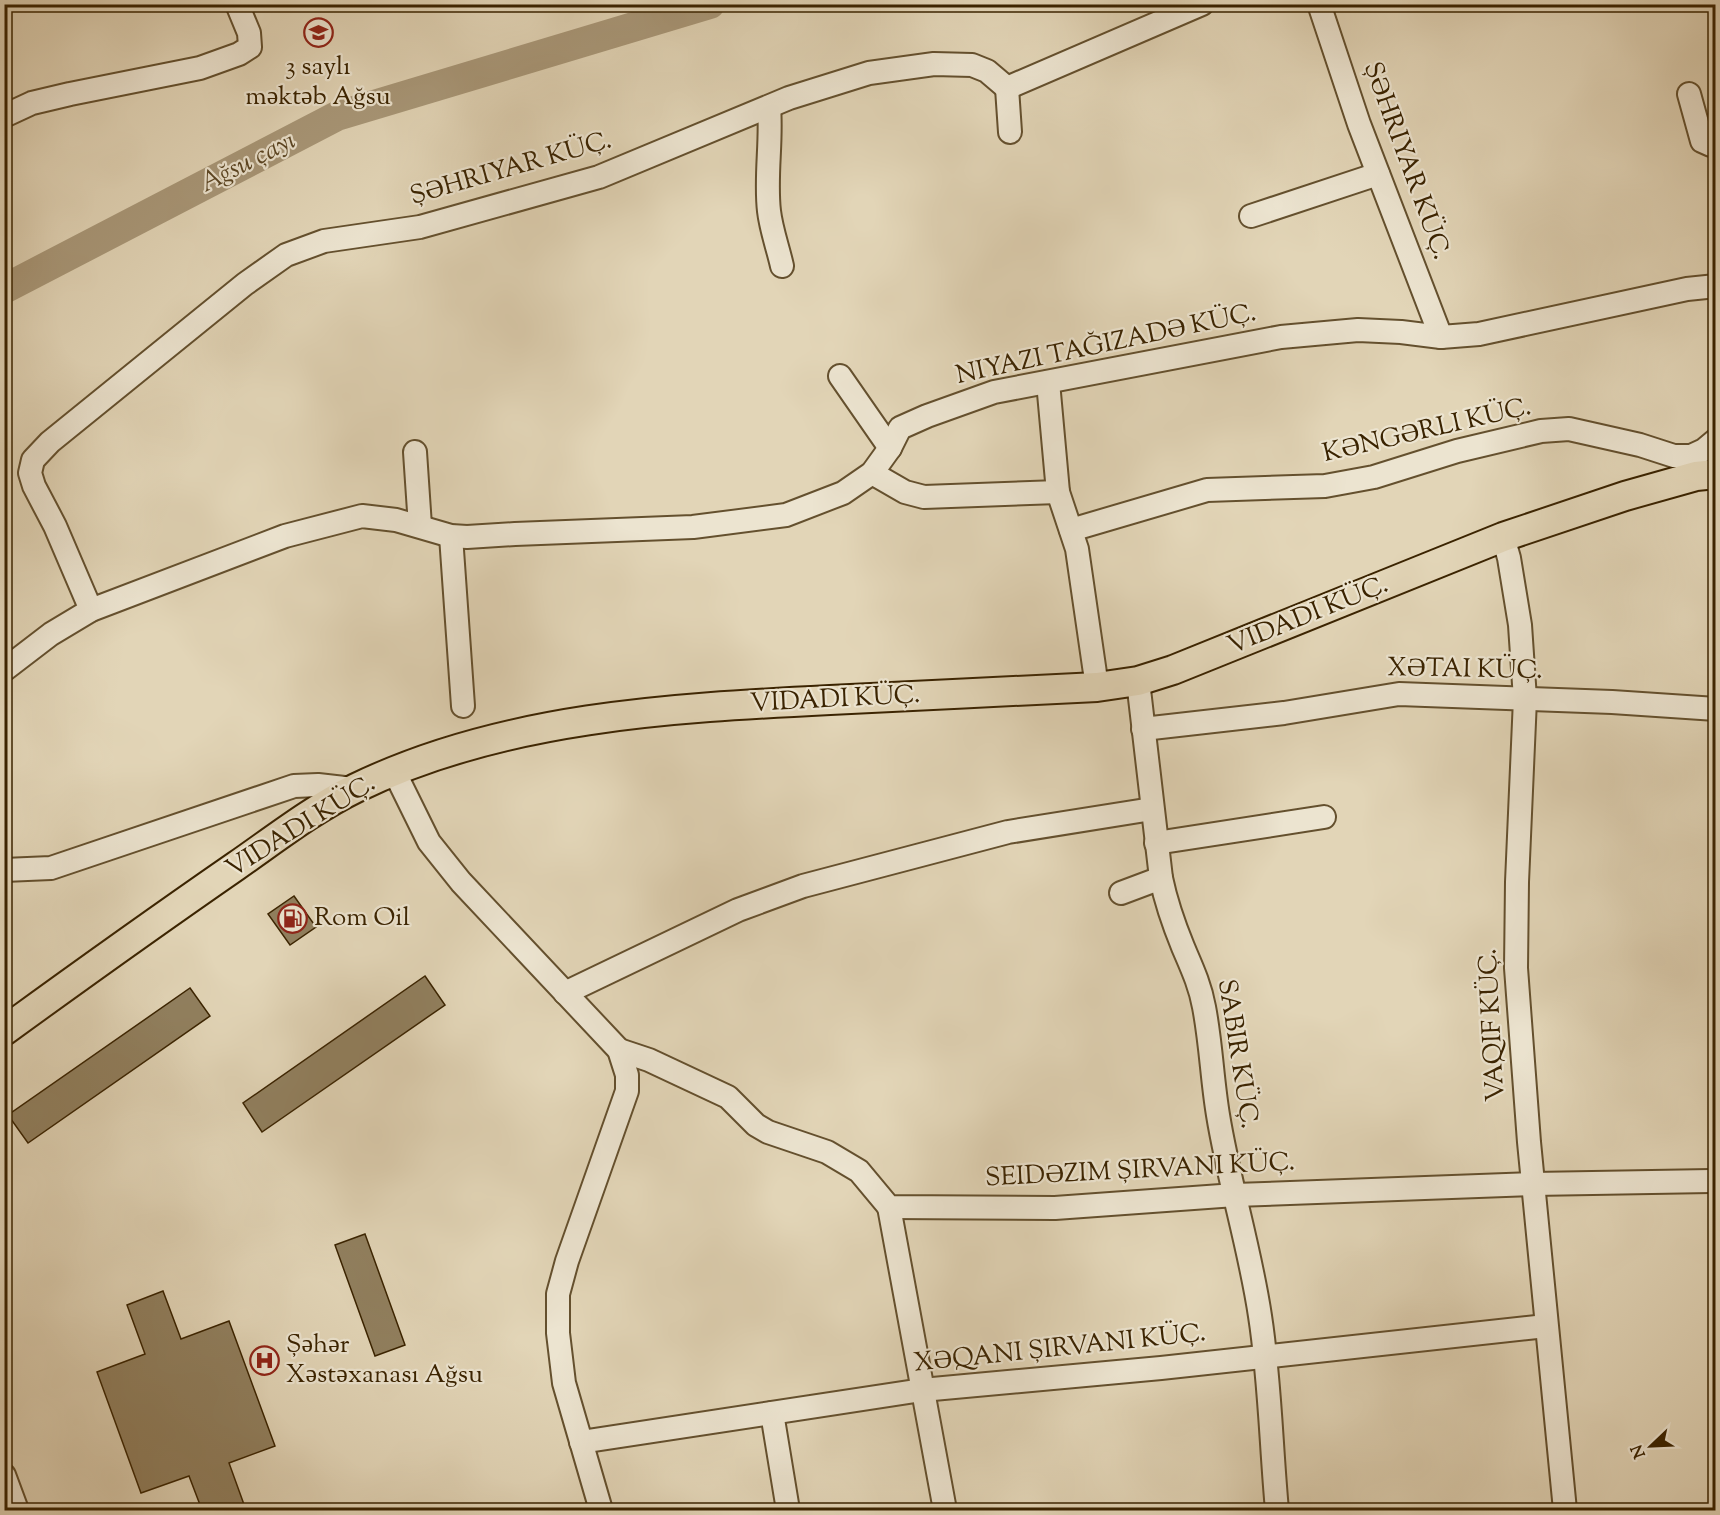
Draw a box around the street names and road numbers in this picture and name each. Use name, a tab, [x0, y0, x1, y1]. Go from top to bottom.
street label: ŞƏHRIYAR KÜÇ.	[1353, 57, 1459, 265]
street label: ŞƏHRIYAR KÜÇ.	[406, 123, 616, 215]
street label: NIYAZI TAĞIZADƏ KÜÇ.	[952, 295, 1260, 395]
street label: KƏNGƏRLI KÜÇ.	[1319, 389, 1535, 473]
street label: VIDADI KÜÇ.	[1222, 567, 1394, 665]
street label: XƏTAI KÜÇ.	[1387, 650, 1543, 690]
street label: VIDADI KÜÇ.	[749, 677, 921, 723]
street label: VIDADI KÜÇ.	[219, 766, 383, 888]
street label: VAQIF KÜÇ.	[1471, 947, 1515, 1103]
street label: SABIR KÜÇ.	[1207, 977, 1267, 1131]
street label: SEIDƏZIM ŞIRVANI KÜÇ.	[984, 1144, 1296, 1198]
street label: XƏQANI ŞIRVANI KÜÇ.	[912, 1315, 1208, 1383]

